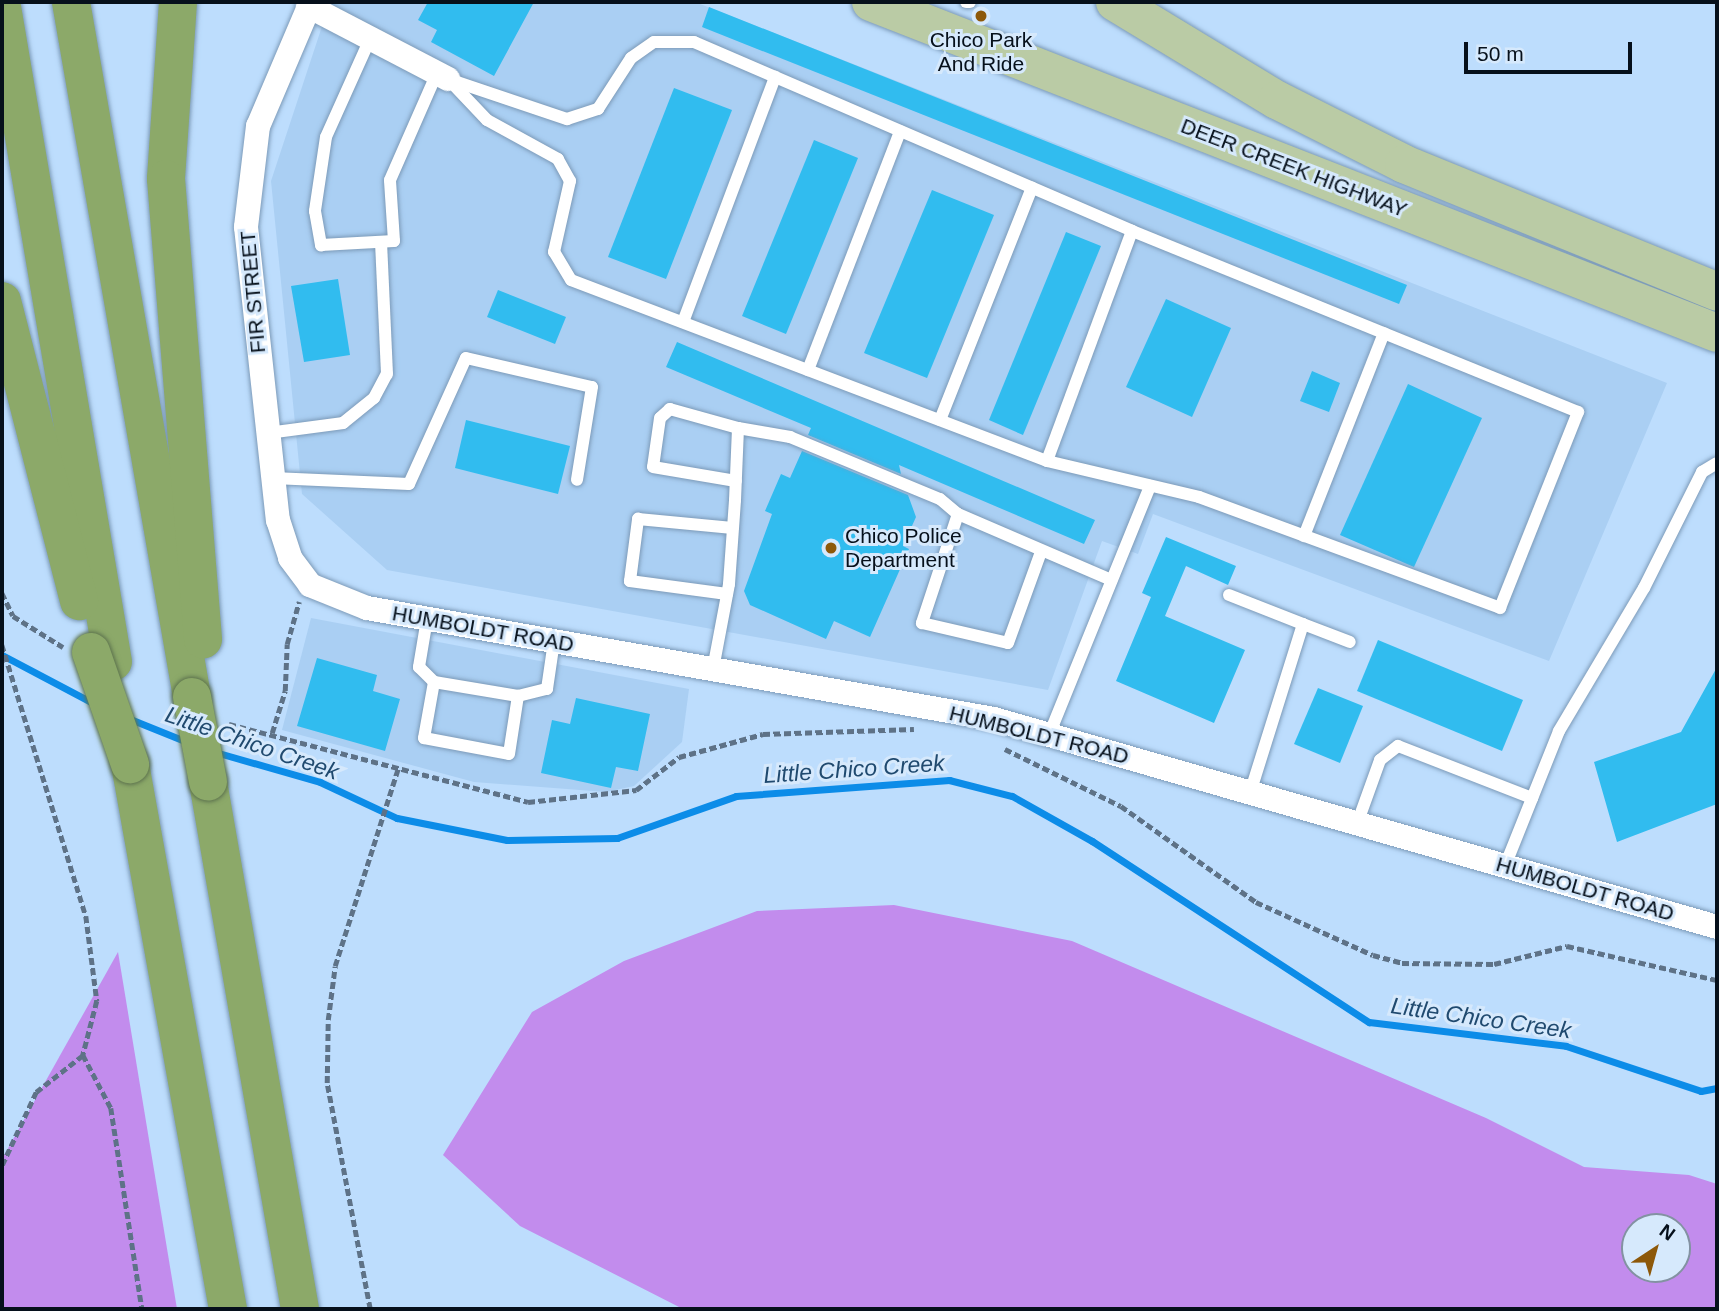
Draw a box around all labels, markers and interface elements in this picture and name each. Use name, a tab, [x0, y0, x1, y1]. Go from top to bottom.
marker: Chico Park And Ride	[973, 8, 989, 24]
place label: Chico Park And Ride	[930, 27, 1032, 77]
scale bar	[1467, 28, 1635, 72]
text: 50 m	[1477, 42, 1524, 65]
street label: DEER CREEK HIGHWAY	[1177, 113, 1411, 223]
street label: FIR STREET	[235, 230, 271, 354]
place label: Chico Police Department	[845, 523, 962, 573]
marker: Chico Police Department	[823, 540, 839, 556]
street label: HUMBOLDT ROAD	[390, 601, 576, 657]
water label: Little Chico Creek	[162, 700, 342, 786]
street label: HUMBOLDT ROAD	[947, 700, 1131, 770]
water label: Little Chico Creek	[762, 749, 946, 789]
street label: HUMBOLDT ROAD	[1493, 851, 1677, 927]
water label: Little Chico Creek	[1389, 992, 1573, 1044]
north arrow	[1621, 1213, 1691, 1283]
text: N	[1656, 1220, 1679, 1245]

